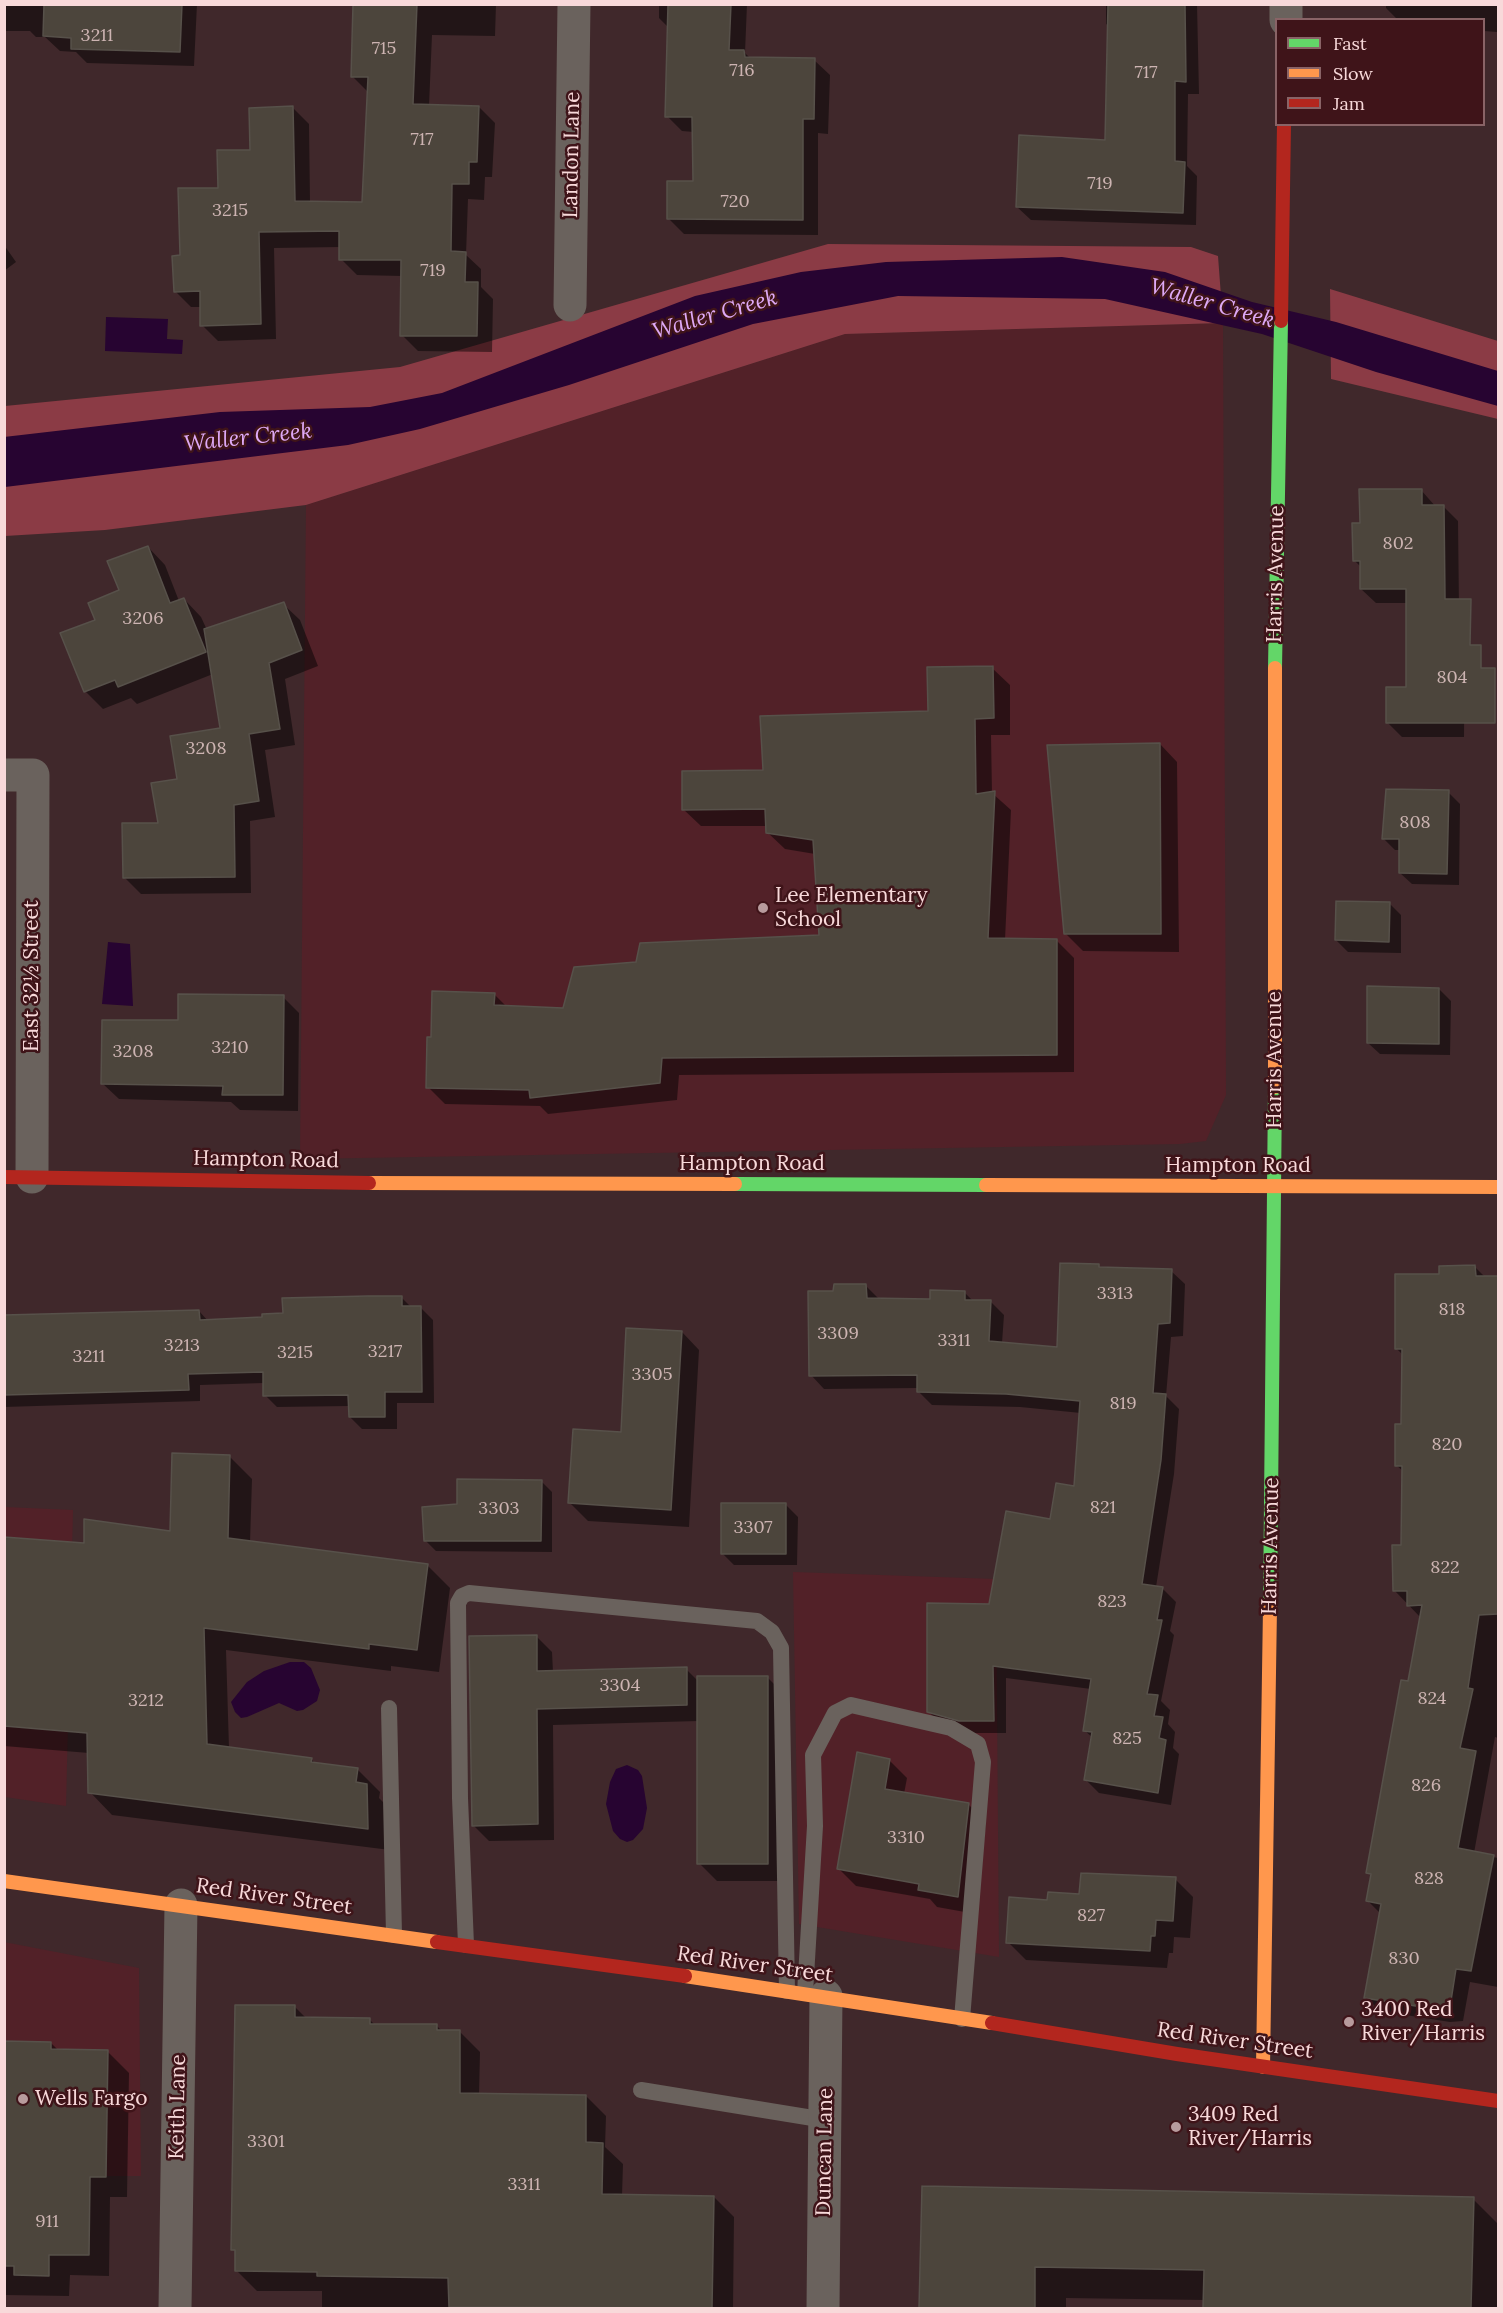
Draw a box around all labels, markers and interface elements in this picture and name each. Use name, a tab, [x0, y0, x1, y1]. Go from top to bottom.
legend	[1275, 18, 1485, 126]
house number: 3211	[81, 25, 113, 47]
text: Fast	[1333, 32, 1367, 55]
house number: 715	[372, 38, 396, 60]
house number: 716	[729, 60, 755, 82]
house number: 717	[1134, 62, 1158, 84]
text: Slow	[1333, 62, 1373, 85]
street label: Landon Lane	[558, 91, 586, 219]
text: Jam	[1333, 92, 1365, 115]
house number: 717	[410, 129, 434, 151]
house number: 719	[1087, 173, 1113, 195]
house number: 720	[720, 191, 750, 213]
house number: 3215	[212, 200, 248, 222]
house number: 719	[420, 260, 446, 282]
water label: Waller Creek	[1147, 274, 1277, 334]
water label: Waller Creek	[650, 285, 780, 345]
water label: Waller Creek	[183, 418, 313, 458]
street label: Harris Avenue	[1262, 505, 1290, 643]
house number: 802	[1383, 533, 1413, 555]
house number: 3206	[122, 608, 164, 630]
house number: 804	[1436, 667, 1468, 689]
house number: 3208	[186, 738, 226, 760]
house number: 808	[1399, 812, 1431, 834]
place label: Lee Elementary School	[775, 883, 928, 933]
street label: East 32½ Street	[19, 900, 45, 1052]
marker: Lee Elementary School	[756, 901, 770, 915]
street label: Harris Avenue	[1262, 991, 1288, 1129]
house number: 3210	[211, 1037, 249, 1059]
house number: 3208	[113, 1041, 153, 1063]
street label: Hampton Road	[193, 1146, 339, 1174]
street label: Hampton Road	[679, 1151, 825, 1177]
street label: Hampton Road	[1165, 1153, 1311, 1179]
house number: 3313	[1097, 1283, 1133, 1305]
house number: 818	[1439, 1299, 1465, 1321]
house number: 3309	[817, 1323, 859, 1345]
house number: 3311	[937, 1330, 971, 1352]
house number: 3213	[164, 1335, 200, 1357]
house number: 3217	[368, 1341, 402, 1363]
house number: 3215	[277, 1342, 313, 1364]
house number: 3211	[73, 1346, 105, 1368]
house number: 3305	[631, 1364, 673, 1386]
house number: 819	[1109, 1393, 1137, 1415]
house number: 820	[1432, 1434, 1462, 1456]
street label: Harris Avenue	[1257, 1477, 1285, 1615]
house number: 821	[1090, 1497, 1116, 1519]
house number: 3303	[478, 1498, 520, 1520]
house number: 3307	[733, 1517, 773, 1539]
house number: 822	[1430, 1557, 1460, 1579]
house number: 823	[1097, 1591, 1127, 1613]
house number: 3304	[600, 1675, 640, 1697]
house number: 824	[1417, 1688, 1447, 1710]
house number: 3212	[128, 1690, 164, 1712]
house number: 825	[1112, 1728, 1142, 1750]
house number: 826	[1411, 1775, 1441, 1797]
house number: 3310	[887, 1827, 925, 1849]
house number: 828	[1414, 1868, 1444, 1890]
street label: Red River Street	[194, 1874, 354, 1920]
house number: 827	[1077, 1905, 1105, 1927]
street label: Red River Street	[675, 1942, 835, 1988]
house number: 830	[1388, 1948, 1420, 1970]
place label: 3400 Red River/Harris	[1361, 1997, 1485, 2047]
marker: 3400 Red River/Harris	[1342, 2015, 1356, 2029]
street label: Red River Street	[1155, 2018, 1315, 2064]
street label: Keith Lane	[164, 2054, 192, 2160]
place label: Wells Fargo	[35, 2086, 147, 2112]
street label: Duncan Lane	[811, 2087, 839, 2217]
marker: Wells Fargo	[16, 2092, 30, 2106]
place label: 3409 Red River/Harris	[1188, 2102, 1312, 2152]
marker: 3409 Red River/Harris	[1169, 2120, 1183, 2134]
house number: 3301	[247, 2131, 285, 2153]
house number: 3311	[507, 2174, 541, 2196]
house number: 911	[35, 2211, 59, 2233]

